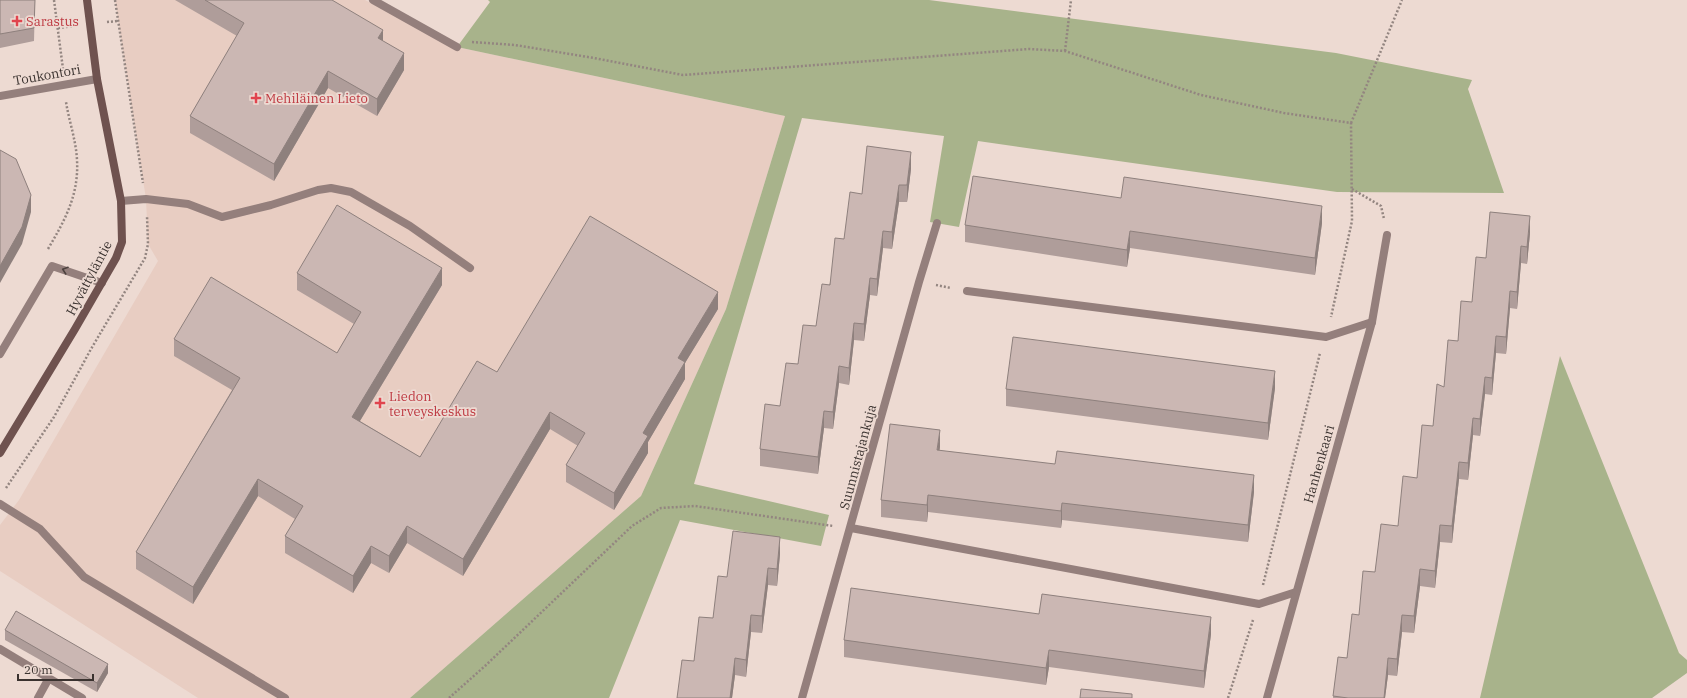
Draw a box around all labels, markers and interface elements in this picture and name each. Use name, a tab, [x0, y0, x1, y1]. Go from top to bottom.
place label: Sarastus	[26, 13, 79, 30]
marker: Sarastus	[11, 15, 23, 27]
street label: Toukontori	[12, 61, 82, 89]
place label: Mehiläinen Lieto	[265, 90, 368, 107]
marker: Mehiläinen Lieto	[250, 92, 262, 104]
street label: Hyvättyläntie	[62, 238, 116, 318]
one-way arrow	[61, 266, 68, 275]
place label: Liedon terveyskeskus	[389, 388, 476, 420]
marker: Liedon terveyskeskus	[374, 397, 386, 409]
street label: Suunnistajankuja	[836, 403, 880, 511]
street label: Hanhenkaari	[1300, 423, 1338, 505]
scale bar	[18, 656, 93, 682]
text: 20 m	[24, 662, 53, 677]

